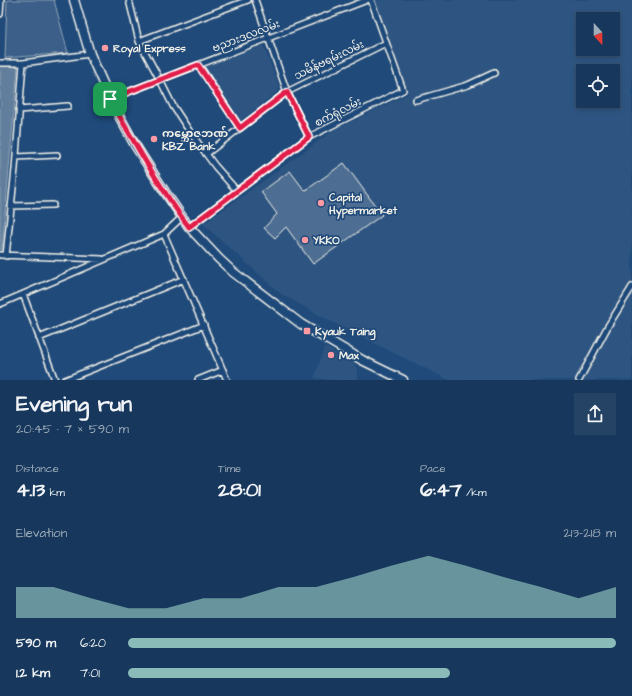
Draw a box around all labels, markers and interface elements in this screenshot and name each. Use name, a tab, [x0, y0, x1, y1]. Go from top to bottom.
north arrow	[576, 12, 620, 56]
map controls	[576, 12, 620, 108]
street label: ဗညားဒလလမ်း	[210, 16, 283, 57]
street label: သမိန်ဗရမ်းလမ်း	[292, 37, 367, 84]
place label: Royal Express	[113, 41, 186, 58]
marker: Royal Express	[100, 43, 110, 53]
button: locate	[576, 64, 620, 108]
pin	[93, 82, 127, 116]
icon: arrive	[99, 88, 121, 110]
street label: စက်ရုံလမ်း	[312, 94, 365, 131]
place label: ကမ္ဘောဇဘဏ် KBZ Bank	[162, 126, 228, 154]
marker: ကမ္ဘောဇဘဏ် KBZ Bank	[149, 134, 159, 144]
place label: Capital Hypermarket	[328, 190, 398, 220]
marker: Capital Hypermarket	[316, 198, 326, 208]
place label: YKKO	[313, 233, 340, 248]
marker: YKKO	[300, 235, 310, 245]
place label: Kyauk Taing	[315, 324, 376, 341]
marker: Kyauk Taing	[302, 326, 312, 336]
place label: Max	[339, 348, 360, 363]
marker: Max	[326, 350, 336, 360]
text: Evening run	[16, 389, 132, 420]
button: share	[574, 393, 616, 435]
text: 20:45 · 7 × 590 m	[16, 420, 129, 438]
text: Distance	[16, 461, 59, 476]
text: Time	[218, 461, 241, 476]
text: Pace	[420, 461, 446, 476]
text: 4.13	[16, 476, 45, 504]
text: 28:01	[218, 476, 261, 504]
text: 6:47	[420, 476, 462, 504]
text: km	[45, 485, 65, 500]
text: /km	[462, 485, 487, 500]
text: Elevation	[16, 524, 67, 542]
text: 213–218 m	[563, 524, 616, 542]
text: 590 m	[16, 634, 56, 652]
text: 6:20	[80, 634, 106, 652]
text: 1.2 km	[16, 664, 50, 682]
text: 7:01	[80, 664, 100, 682]

